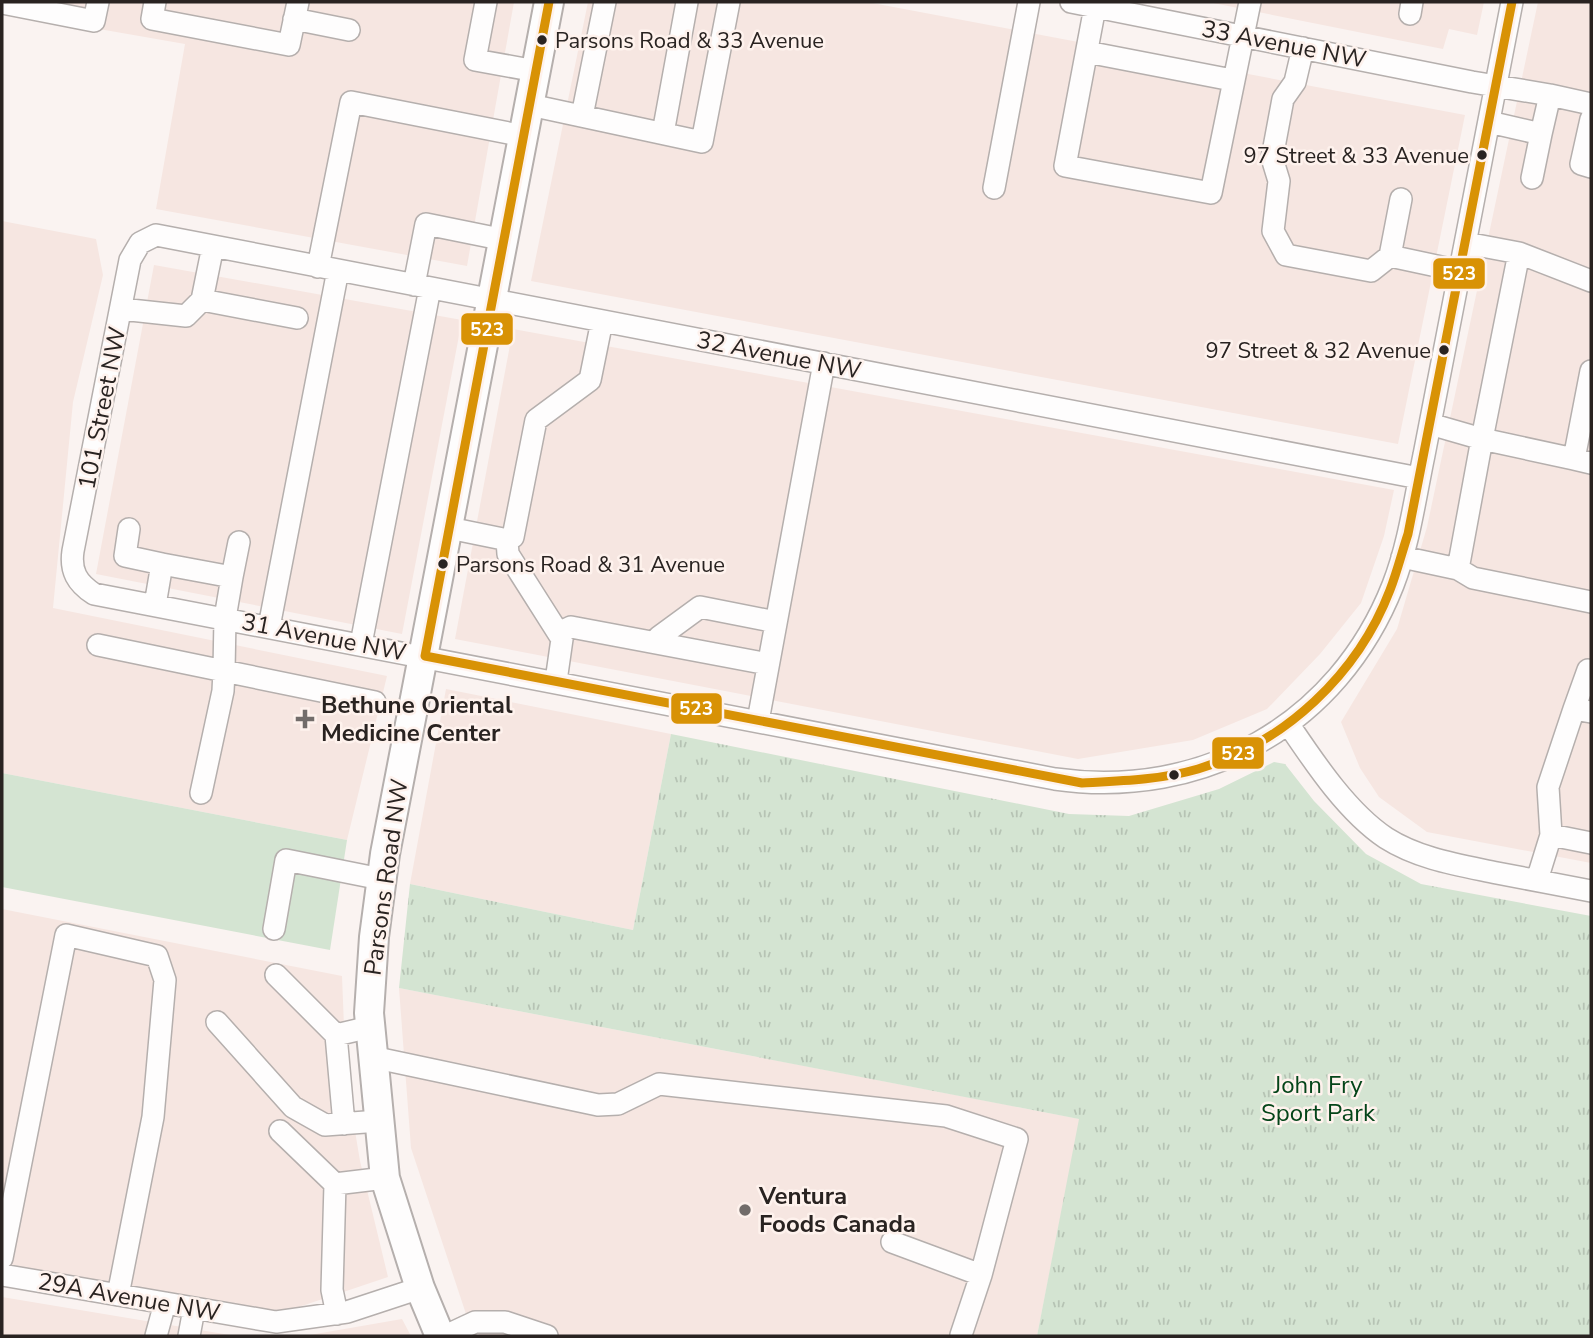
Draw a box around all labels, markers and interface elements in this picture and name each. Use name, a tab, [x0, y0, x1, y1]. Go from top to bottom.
street label: 33 Avenue NW	[1199, 12, 1369, 76]
place label: Parsons Road & 33 Avenue	[555, 26, 824, 56]
marker: Parsons Road & 33 Avenue	[535, 33, 549, 47]
place label: 97 Street & 33 Avenue	[1243, 141, 1469, 171]
marker: 97 Street & 33 Avenue	[1475, 148, 1489, 162]
line badge: 523	[1432, 257, 1486, 290]
text: 523	[1442, 261, 1476, 287]
line badge: 523	[460, 312, 514, 346]
text: 523	[470, 317, 504, 343]
street label: 32 Avenue NW	[694, 323, 864, 387]
street label: 101 Street NW	[71, 324, 133, 492]
place label: 97 Street & 32 Avenue	[1205, 336, 1431, 366]
marker: 97 Street & 32 Avenue	[1437, 343, 1451, 357]
place label: Parsons Road & 31 Avenue	[456, 550, 725, 580]
marker: Parsons Road & 31 Avenue	[436, 557, 450, 571]
street label: 31 Avenue NW	[239, 605, 409, 669]
place label: Bethune Oriental Medicine Center	[321, 689, 513, 749]
line badge: 523	[670, 692, 723, 725]
text: 523	[679, 696, 713, 722]
marker: Bethune Oriental Medicine Center	[295, 709, 315, 729]
line badge: 523	[1211, 736, 1265, 770]
text: 523	[1221, 741, 1255, 767]
unlabelled marker	[1167, 768, 1181, 782]
street label: Parsons Road NW	[356, 777, 416, 977]
park label: John Fry Sport Park	[1261, 1069, 1376, 1129]
place label: Ventura Foods Canada	[758, 1180, 916, 1240]
marker: Ventura Foods Canada	[737, 1202, 753, 1218]
street label: 29A Avenue NW	[35, 1265, 223, 1329]

